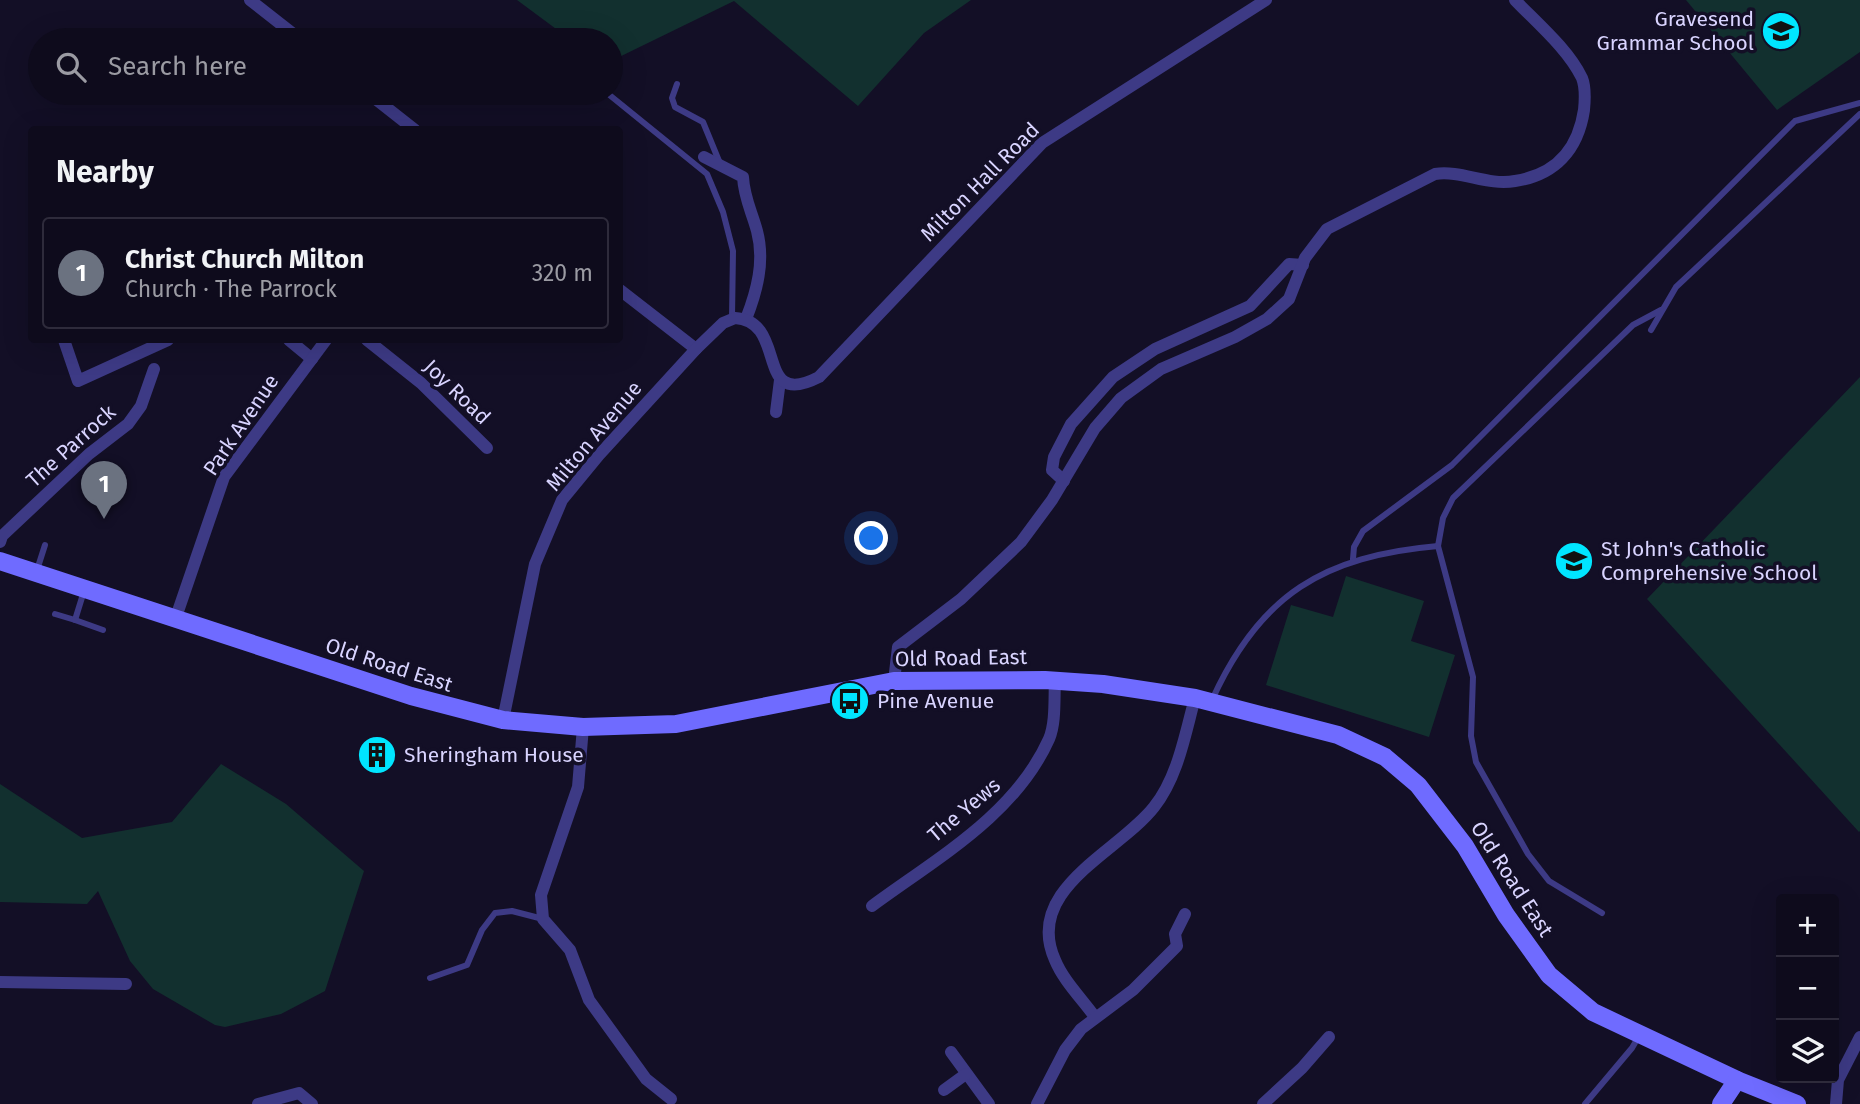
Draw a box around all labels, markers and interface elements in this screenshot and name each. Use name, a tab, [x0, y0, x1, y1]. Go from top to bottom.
place label: Gravesend Grammar School	[1596, 6, 1754, 56]
school or university icon: Gravesend Grammar School	[1760, 10, 1802, 52]
search box	[28, 28, 623, 105]
icon: search	[52, 48, 90, 86]
text: Search here	[108, 51, 247, 82]
street label: Milton Hall Road	[915, 117, 1045, 247]
text: Nearby	[56, 154, 154, 190]
text: Christ Church Milton	[125, 244, 364, 275]
text: 1	[76, 259, 86, 287]
text: 320 m	[532, 259, 593, 287]
text: Church · The Parrock	[125, 275, 337, 303]
street label: Joy Road	[418, 354, 496, 430]
street label: Park Avenue	[198, 369, 284, 481]
street label: Milton Avenue	[540, 376, 648, 496]
street label: The Parrock	[21, 399, 121, 493]
pin: 1	[81, 461, 127, 519]
your location	[854, 521, 888, 555]
place label: St John's Catholic Comprehensive School	[1601, 536, 1818, 586]
school or university icon: St John's Catholic Comprehensive School	[1553, 540, 1595, 582]
street label: Old Road East	[322, 632, 456, 698]
street label: Old Road East	[895, 644, 1028, 672]
bus stop icon: Pine Avenue	[829, 680, 871, 722]
place label: Pine Avenue	[877, 688, 994, 714]
building icon: Sheringham House	[356, 734, 398, 776]
place label: Sheringham House	[404, 742, 584, 768]
street label: The Yews	[922, 772, 1006, 848]
street label: Old Road East	[1465, 816, 1559, 942]
map controls	[1776, 894, 1839, 1083]
button: +	[1776, 894, 1839, 957]
button: −	[1776, 957, 1839, 1020]
button: layers	[1776, 1020, 1839, 1083]

